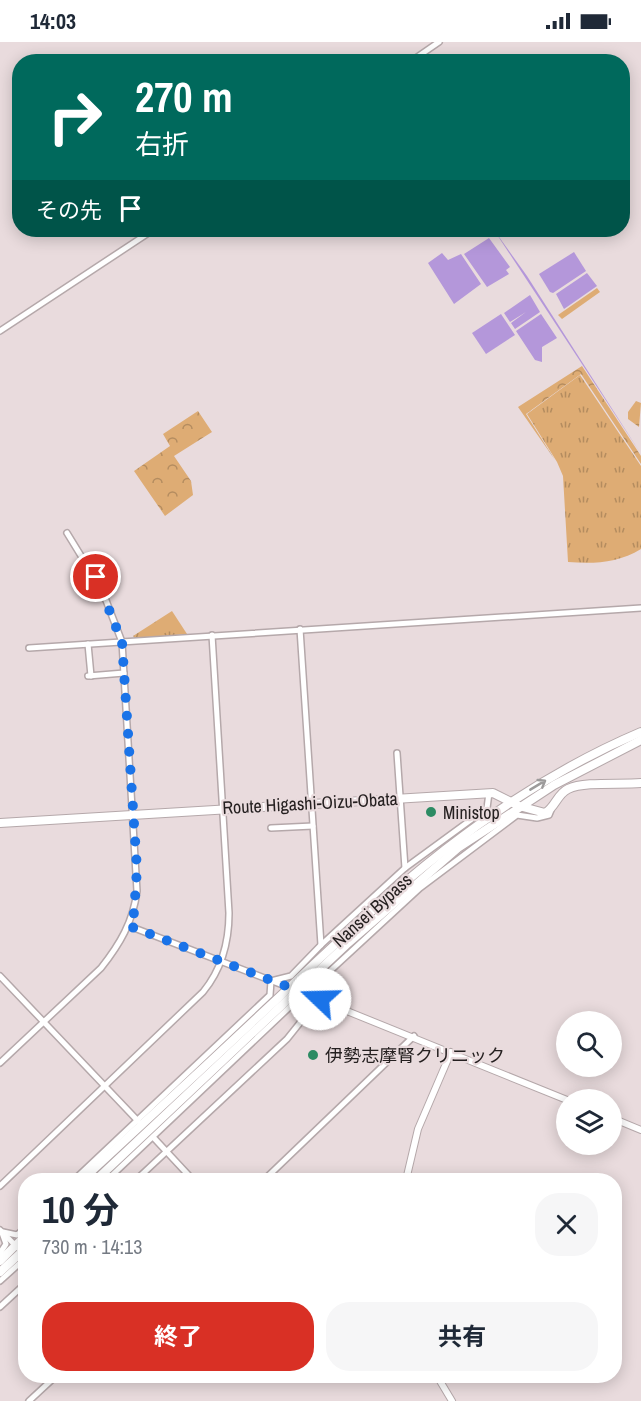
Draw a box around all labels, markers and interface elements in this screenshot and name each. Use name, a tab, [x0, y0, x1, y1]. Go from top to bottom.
text: 14:03	[30, 6, 76, 36]
text: 270 m	[135, 69, 233, 125]
icon: right	[36, 78, 114, 156]
text: 右折	[135, 126, 189, 162]
icon: arrive	[114, 192, 147, 225]
text: その先	[36, 195, 102, 225]
pin	[70, 551, 121, 602]
icon: arrive	[79, 560, 112, 593]
one-way arrow	[529, 778, 546, 790]
street label: Route Higashi-Oizu-Obata	[222, 786, 398, 820]
place label: Ministop	[443, 800, 500, 825]
marker: Ministop	[424, 805, 438, 819]
street label: Nansei Bypass	[327, 867, 417, 953]
position arrow	[288, 967, 352, 1031]
map controls	[556, 1011, 622, 1155]
button: search	[556, 1011, 622, 1077]
place label: 伊勢志摩腎クリニック	[325, 1043, 505, 1068]
marker: 伊勢志摩腎クリニック	[306, 1048, 320, 1062]
button: layers	[556, 1089, 622, 1155]
text: 10 分	[42, 1186, 119, 1234]
button: close	[535, 1193, 598, 1256]
text: 730 m · 14:13	[42, 1233, 142, 1260]
button: 終了	[42, 1302, 314, 1371]
button: 共有	[326, 1302, 598, 1371]

